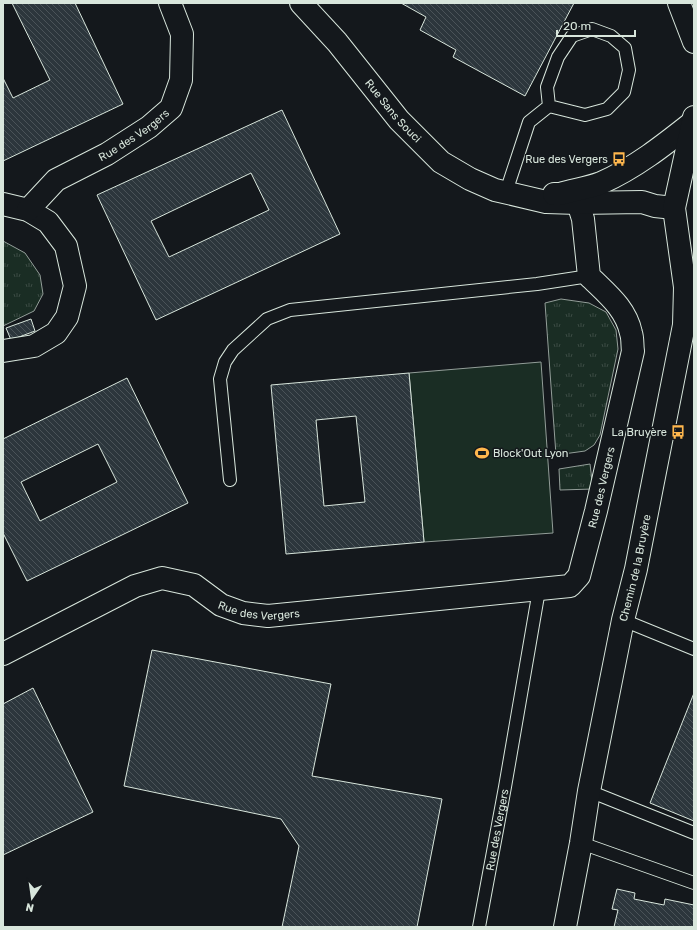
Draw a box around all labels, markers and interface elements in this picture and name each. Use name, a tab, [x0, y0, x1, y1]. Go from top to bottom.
scale bar	[557, 12, 635, 38]
text: 20 m	[563, 19, 591, 33]
street label: Rue Sans Souci	[362, 77, 424, 145]
street label: Rue des Vergers	[96, 106, 172, 164]
bus stop icon: Rue des Vergers	[611, 151, 627, 167]
place label: Rue des Vergers	[525, 153, 608, 166]
bus stop icon: La Bruyère	[670, 424, 686, 440]
place label: La Bruyère	[612, 426, 667, 439]
sports icon: Block'Out Lyon	[474, 445, 490, 461]
street label: Rue des Vergers	[586, 445, 618, 529]
place label: Block'Out Lyon	[493, 447, 569, 460]
street label: Chemin de la Bruyère	[617, 513, 654, 623]
street label: Rue des Vergers	[216, 599, 301, 623]
street label: Rue des Vergers	[484, 787, 512, 872]
north arrow	[12, 878, 52, 918]
text: N	[24, 900, 35, 914]

